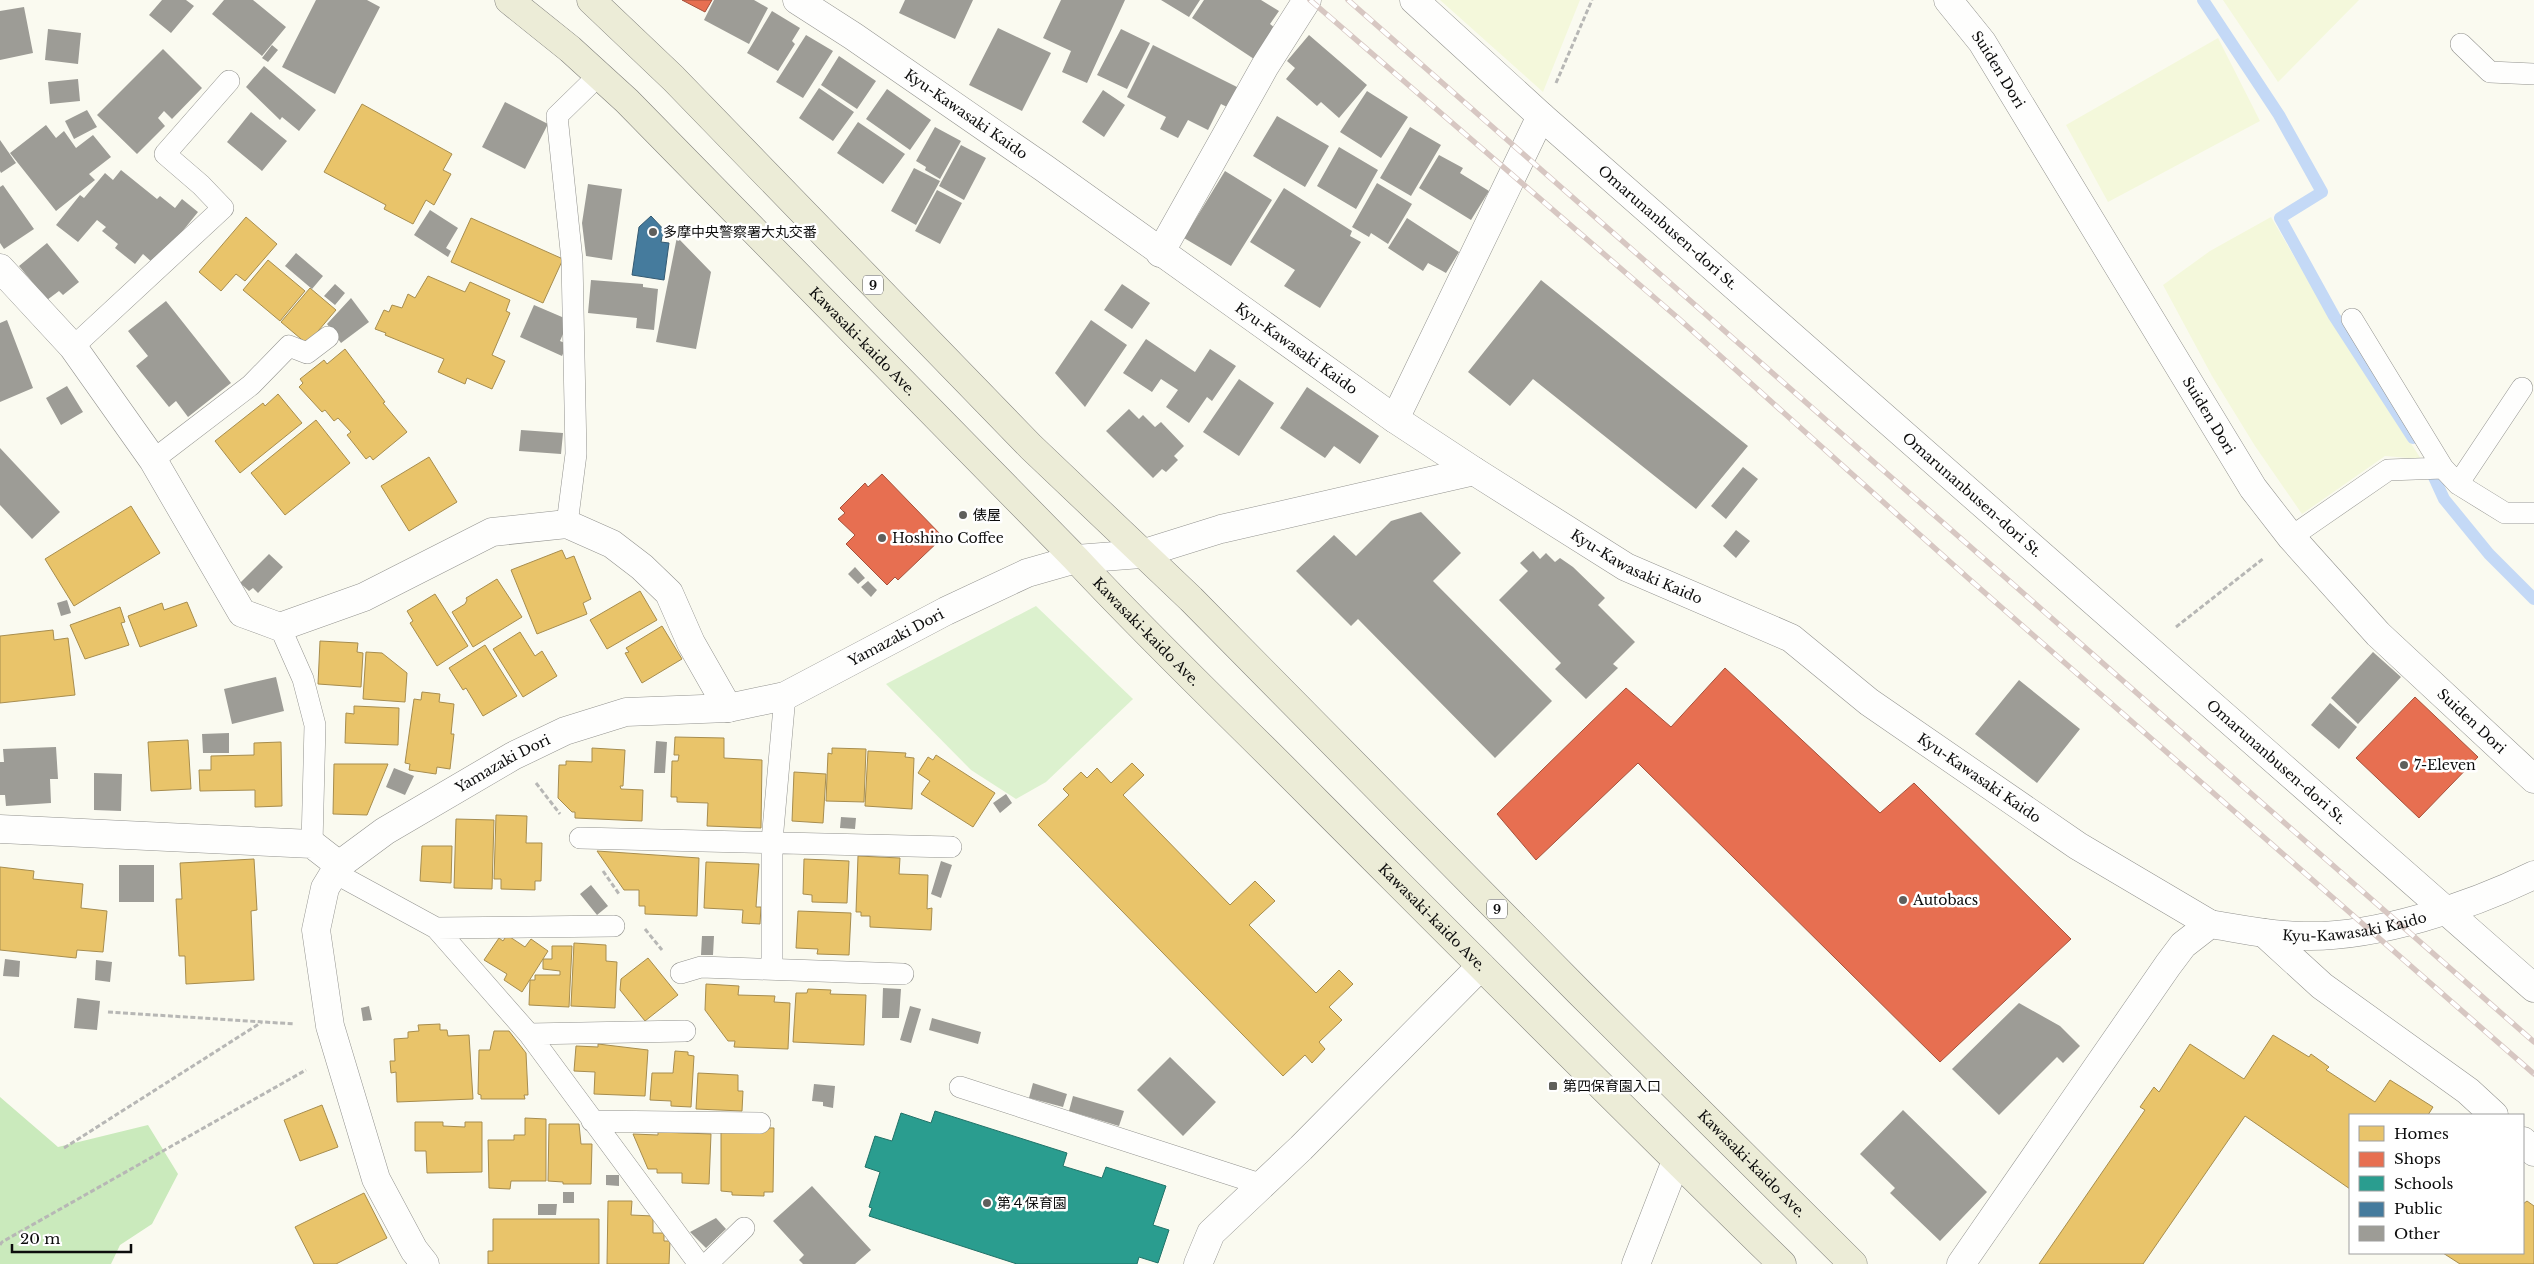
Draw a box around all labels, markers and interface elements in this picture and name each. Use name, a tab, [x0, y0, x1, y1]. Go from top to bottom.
street label: Suiden Dori	[1968, 27, 2029, 112]
street label: Kyu-Kawasaki Kaido	[901, 65, 1031, 163]
street label: Omarunanbusen-dori St.	[1594, 161, 1742, 294]
place label: 多摩中央警察署大丸交番	[663, 223, 817, 241]
marker: 多摩中央警察署大丸交番	[647, 226, 659, 238]
road number: 9	[863, 276, 883, 294]
street label: Kawasaki-kaido Ave.	[805, 283, 920, 400]
street label: Kyu-Kawasaki Kaido	[1232, 299, 1361, 398]
street label: Suiden Dori	[2179, 373, 2239, 458]
street label: Omarunanbusen-dori St.	[1899, 428, 2046, 561]
place label: 俵屋	[973, 506, 1001, 524]
marker: 俵屋	[957, 509, 969, 521]
street label: Kyu-Kawasaki Kaido	[1567, 525, 1705, 608]
place label: Hoshino Coffee	[892, 529, 1004, 547]
marker: Hoshino Coffee	[876, 532, 888, 544]
street label: Kawasaki-kaido Ave.	[1089, 574, 1204, 690]
street label: Yamazaki Dori	[844, 605, 947, 670]
street label: Suiden Dori	[2433, 685, 2510, 757]
street label: Omarunanbusen-dori St.	[2203, 696, 2350, 828]
street label: Kyu-Kawasaki Kaido	[1914, 729, 2044, 827]
street label: Yamazaki Dori	[451, 730, 553, 797]
place label: 7-Eleven	[2414, 756, 2476, 774]
marker: 7-Eleven	[2398, 759, 2410, 771]
street label: Kawasaki-kaido Ave.	[1375, 860, 1490, 975]
place label: Autobacs	[1912, 891, 1978, 909]
marker: Autobacs	[1897, 894, 1909, 906]
road number: 9	[1487, 900, 1507, 919]
street label: Kyu-Kawasaki Kaido	[2282, 908, 2429, 945]
place label: 第四保育園入口	[1563, 1077, 1661, 1095]
marker: 第四保育園入口	[1547, 1080, 1559, 1092]
street label: Kawasaki-kaido Ave.	[1694, 1106, 1810, 1221]
legend	[2349, 1114, 2524, 1254]
text: Homes	[2394, 1124, 2449, 1143]
text: Shops	[2394, 1149, 2441, 1168]
text: Schools	[2394, 1174, 2454, 1193]
place label: 第４保育園	[997, 1194, 1067, 1212]
marker: 第４保育園	[981, 1197, 993, 1209]
text: Public	[2394, 1199, 2442, 1218]
scale bar	[12, 1222, 131, 1254]
text: Other	[2394, 1224, 2441, 1243]
text: 20 m	[20, 1229, 60, 1248]

